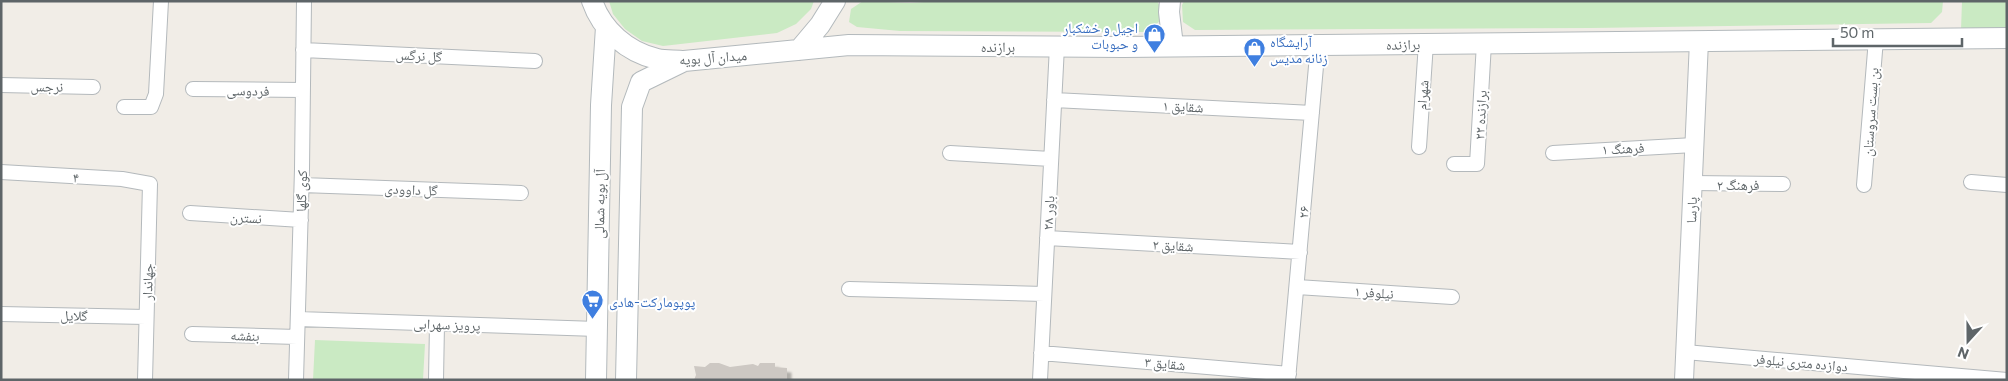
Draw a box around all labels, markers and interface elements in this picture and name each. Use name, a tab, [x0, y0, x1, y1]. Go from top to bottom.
scale bar	[1833, 15, 1962, 47]
place label: اجیل و خشکبار و حبوبات	[1062, 19, 1138, 53]
shop icon: اجیل و خشکبار و حبوبات	[1142, 23, 1166, 54]
text: 50 m	[1840, 23, 1874, 41]
place label: آرایشگاه زنانه مدیس	[1270, 33, 1328, 67]
street label: برازنده	[1386, 35, 1421, 54]
shop icon: آرایشگاه زنانه مدیس	[1242, 37, 1266, 68]
street label: برازنده	[981, 38, 1015, 56]
street label: گل نرگس	[395, 45, 443, 66]
street label: میدان آل بویه	[678, 46, 748, 69]
street label: بن بست سروستان	[1858, 67, 1883, 157]
street label: نرجس	[31, 77, 64, 96]
street label: شهرام	[1412, 79, 1434, 111]
street label: فردوسی	[226, 81, 270, 100]
street label: برازنده ۲۲	[1470, 90, 1491, 140]
street label: شقایق ۱	[1162, 96, 1204, 118]
street label: فرهنگ ۱	[1601, 138, 1645, 159]
street label: ۴	[72, 168, 80, 186]
street label: آل بویه شمالی	[590, 169, 609, 239]
street label: کوی گلها	[292, 170, 311, 212]
street label: فرهنگ ۲	[1717, 176, 1759, 194]
street label: گل داوودی	[384, 180, 438, 199]
street label: باور ۲۸	[1039, 195, 1058, 231]
street label: پارسا	[1682, 196, 1701, 224]
street label: ۲۶	[1294, 205, 1312, 219]
street label: نسترن	[230, 208, 263, 227]
street label: شقایق ۲	[1152, 235, 1194, 257]
street label: جهاندار	[138, 263, 157, 302]
street label: نیلوفر ۱	[1354, 282, 1394, 303]
supermarket icon: پوپومارکت-هادی	[581, 289, 605, 320]
place label: پوپومارکت-هادی	[609, 293, 696, 311]
street label: گلایل	[60, 306, 88, 325]
street label: پرویز سهرابی	[413, 314, 481, 335]
north arrow	[1943, 316, 1993, 366]
street label: بنفشه	[230, 326, 260, 344]
text: N	[1955, 344, 1971, 363]
street label: دوازده متری نیلوفر	[1752, 349, 1849, 376]
street label: شقایق ۳	[1144, 353, 1186, 375]

